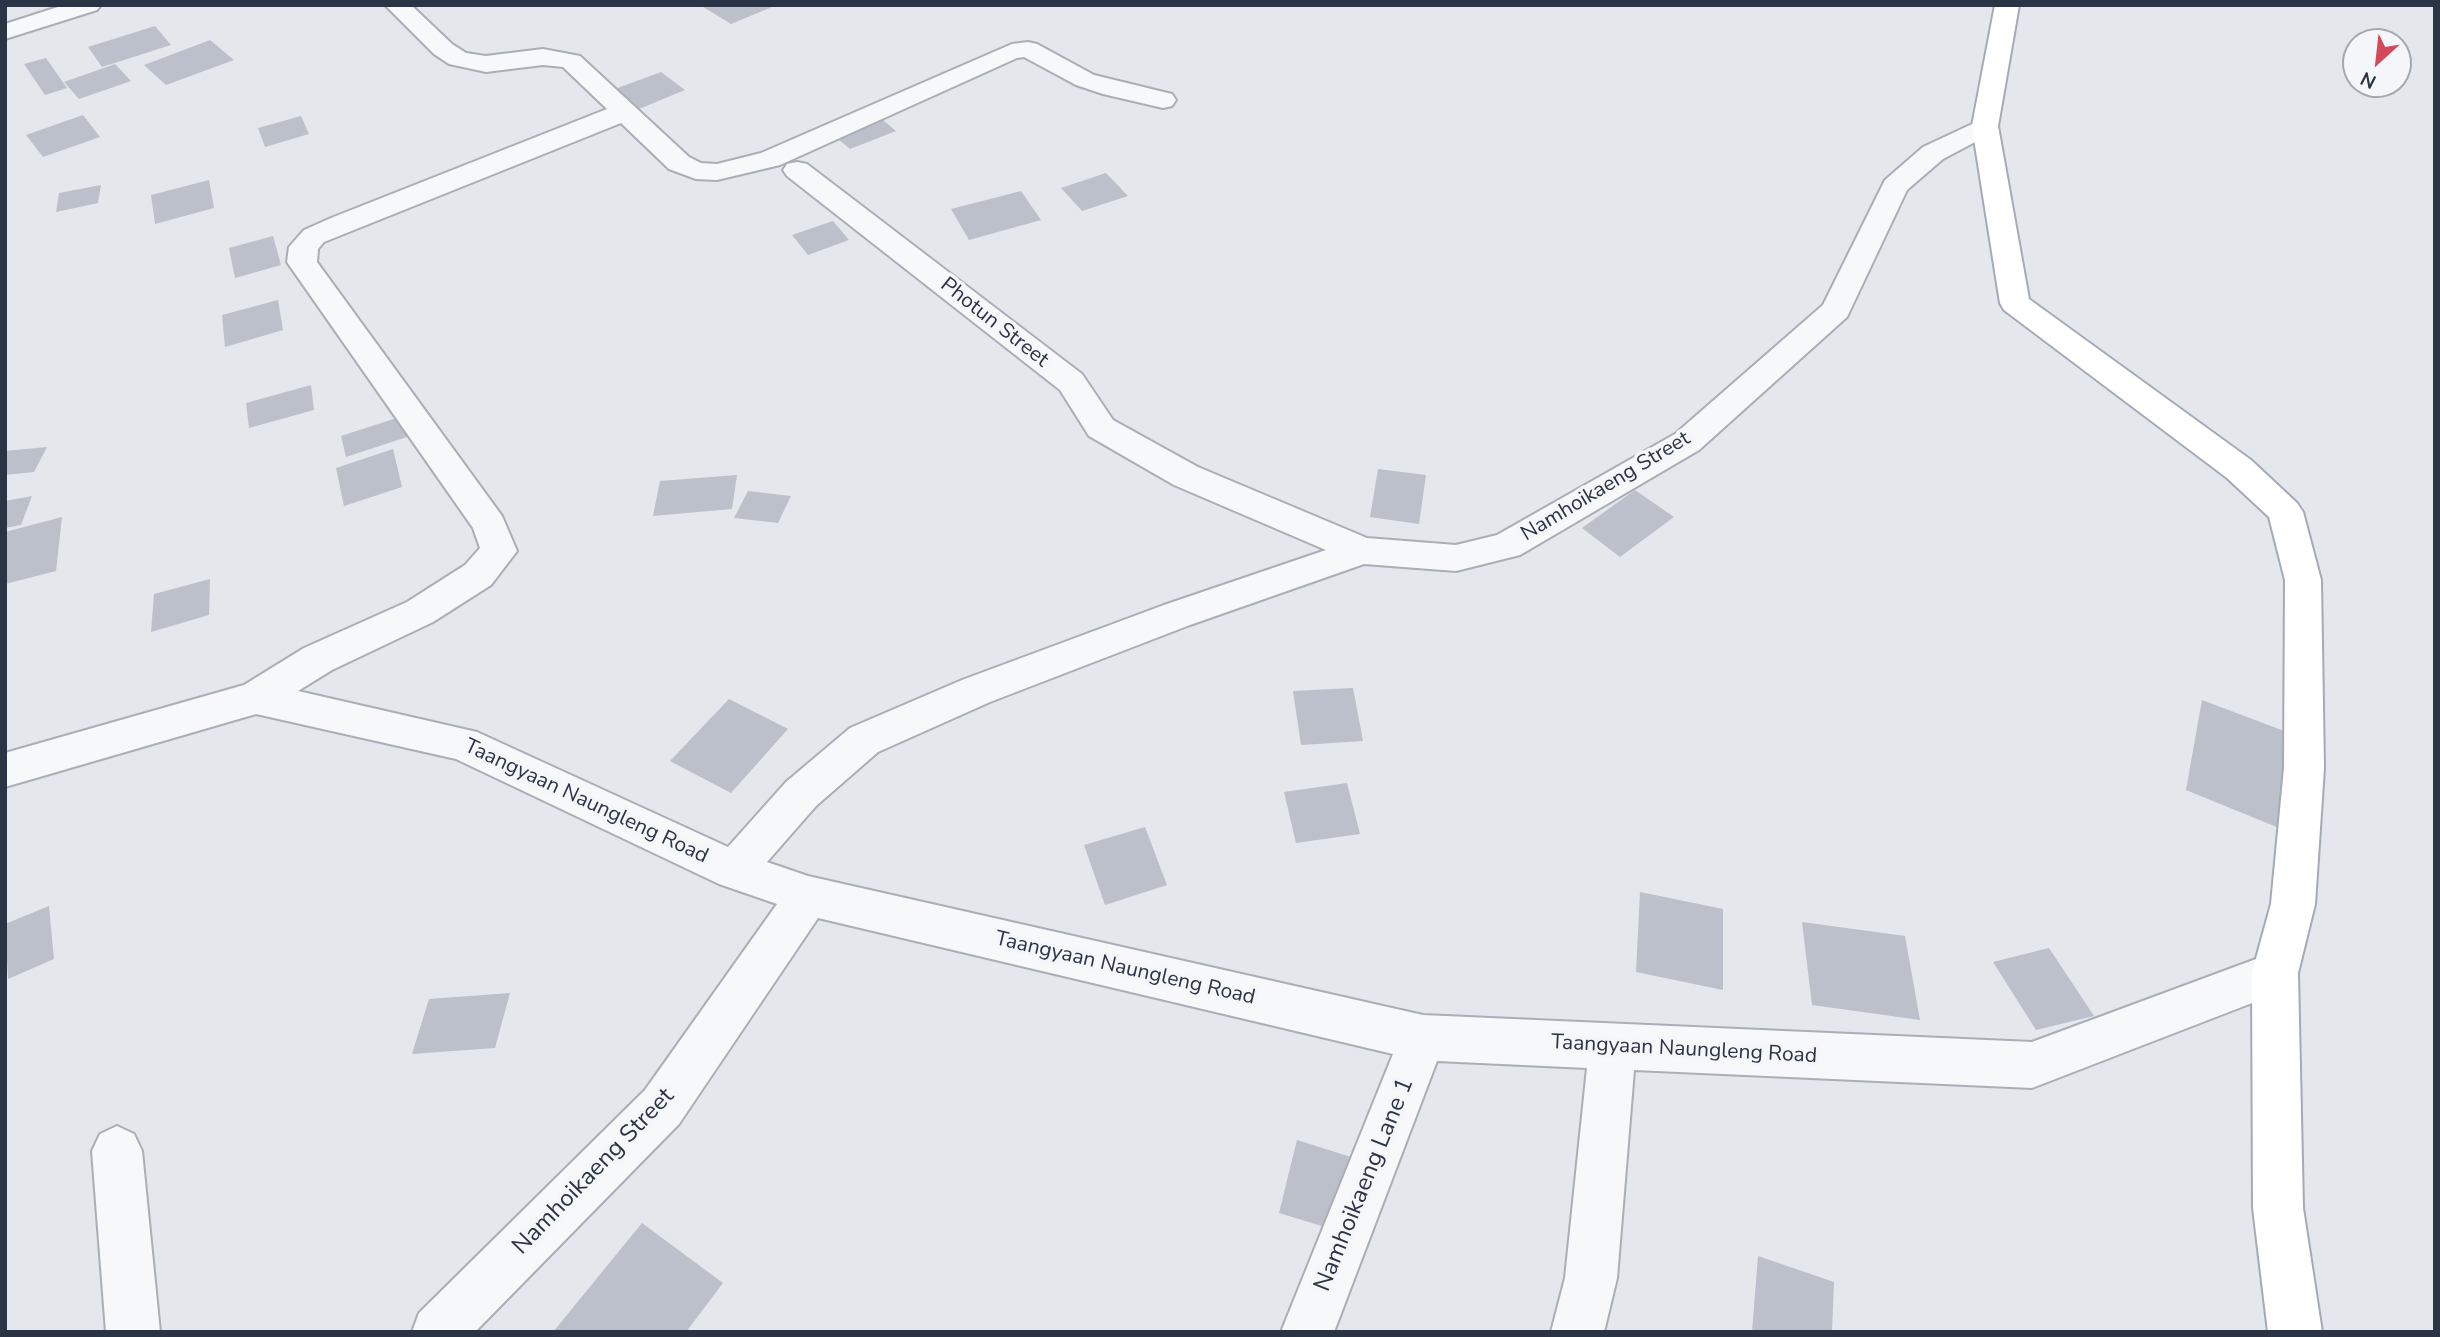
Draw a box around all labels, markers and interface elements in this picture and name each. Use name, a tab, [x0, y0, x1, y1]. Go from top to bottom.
north arrow	[2342, 28, 2412, 98]
text: N	[2356, 65, 2381, 95]
street label: Photun Street	[935, 273, 1053, 373]
street label: Namhoikaeng Street	[1517, 427, 1695, 547]
street label: Taangyaan Naungleng Road	[460, 734, 712, 870]
street label: Taangyaan Naungleng Road	[992, 927, 1258, 1011]
street label: Taangyaan Naungleng Road	[1550, 1030, 1818, 1070]
street label: Namhoikaeng Lane 1	[1309, 1074, 1421, 1296]
street label: Namhoikaeng Street	[507, 1083, 681, 1261]

